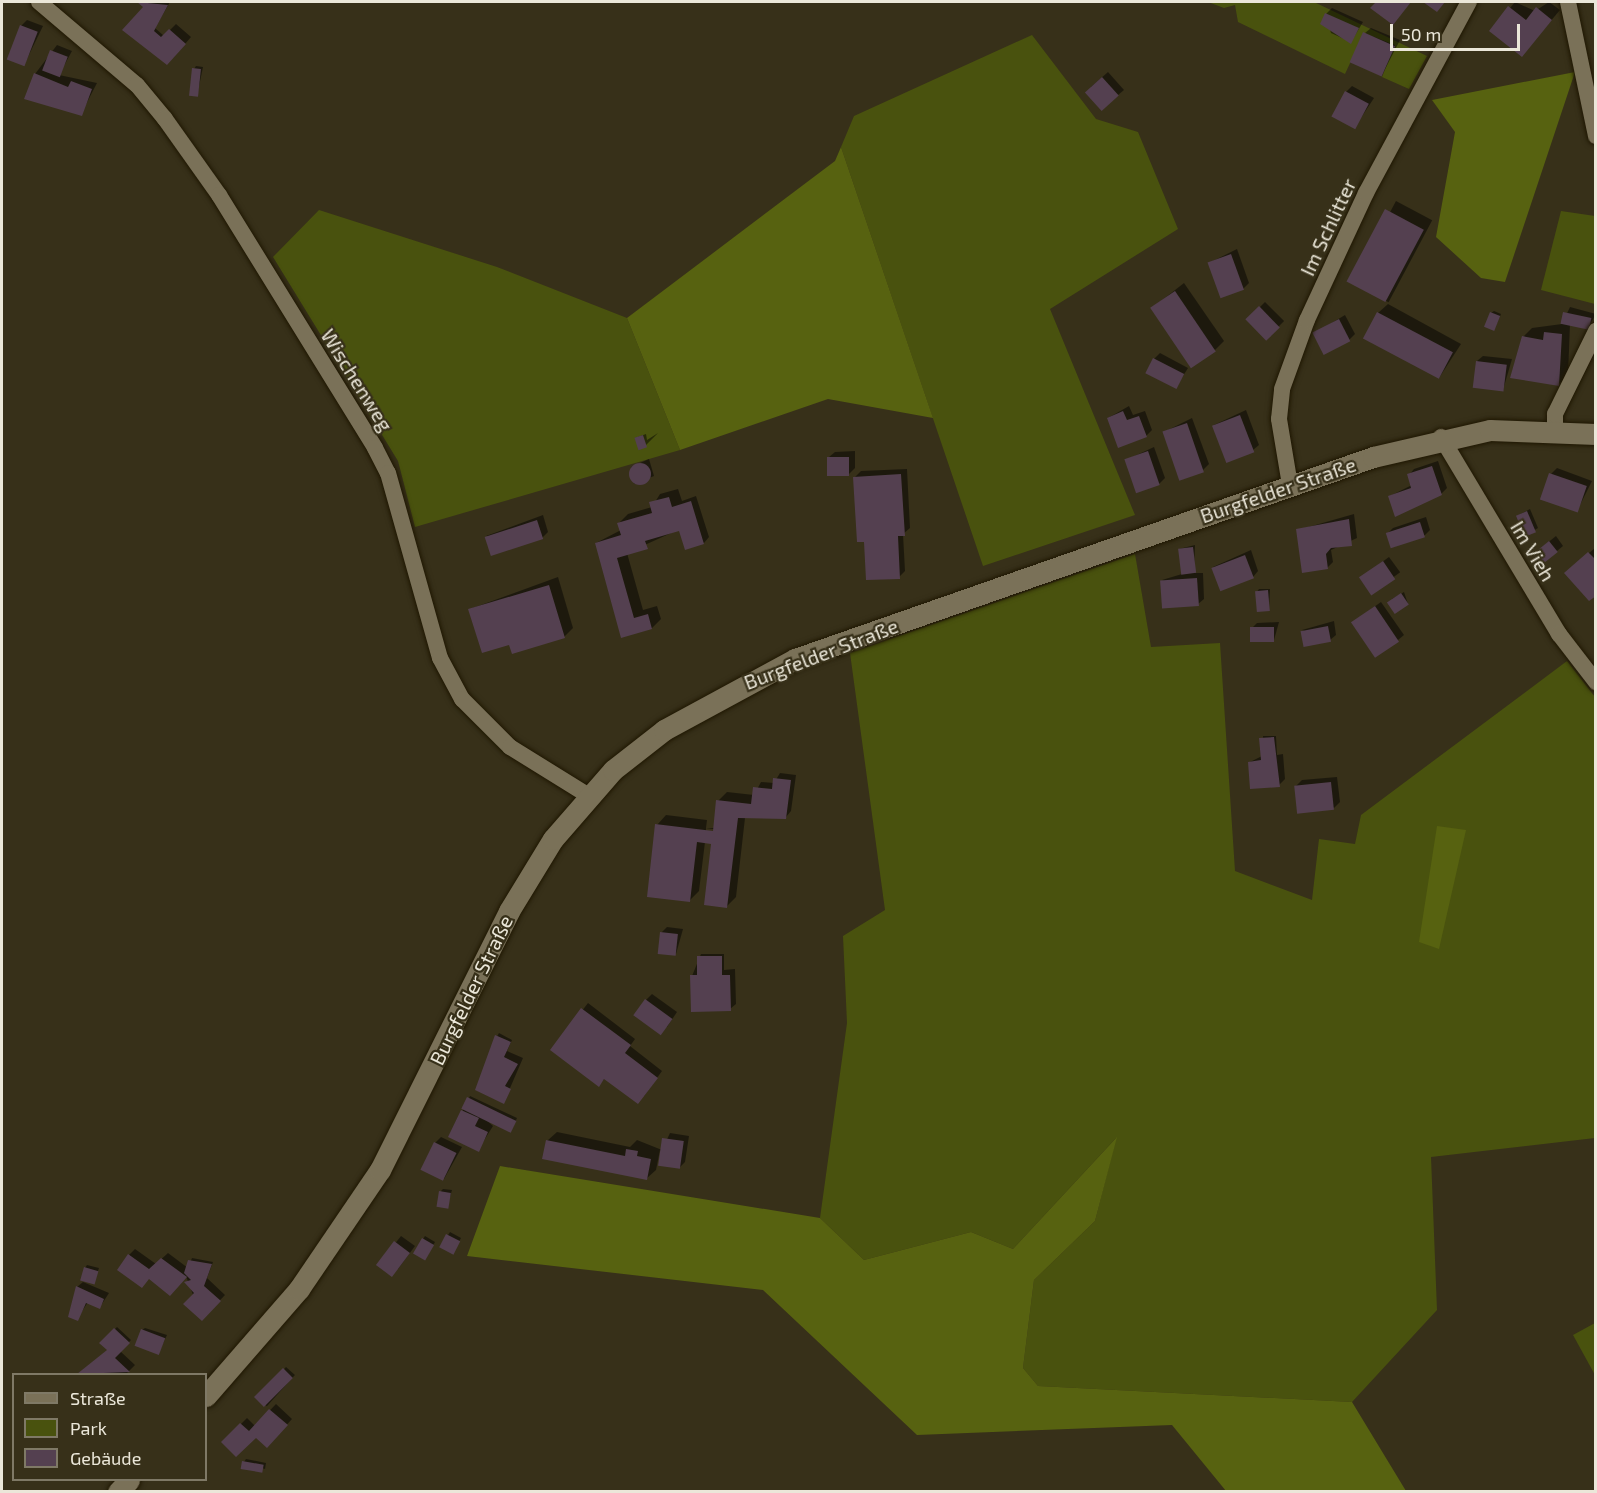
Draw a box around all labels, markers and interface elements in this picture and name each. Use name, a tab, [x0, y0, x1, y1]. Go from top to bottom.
scale bar	[1393, 12, 1524, 50]
text: 50 m	[1401, 23, 1441, 45]
street label: Im Schlitter	[1295, 174, 1361, 280]
street label: Wischenweg	[316, 324, 398, 436]
street label: Burgfelder Straße	[1197, 452, 1359, 528]
street label: Im Vieh	[1506, 516, 1560, 586]
street label: Burgfelder Straße	[740, 613, 902, 695]
street label: Burgfelder Straße	[424, 911, 518, 1069]
legend	[12, 1373, 207, 1481]
text: Straße	[70, 1387, 126, 1409]
text: Park	[70, 1417, 107, 1439]
text: Gebäude	[70, 1447, 141, 1469]

